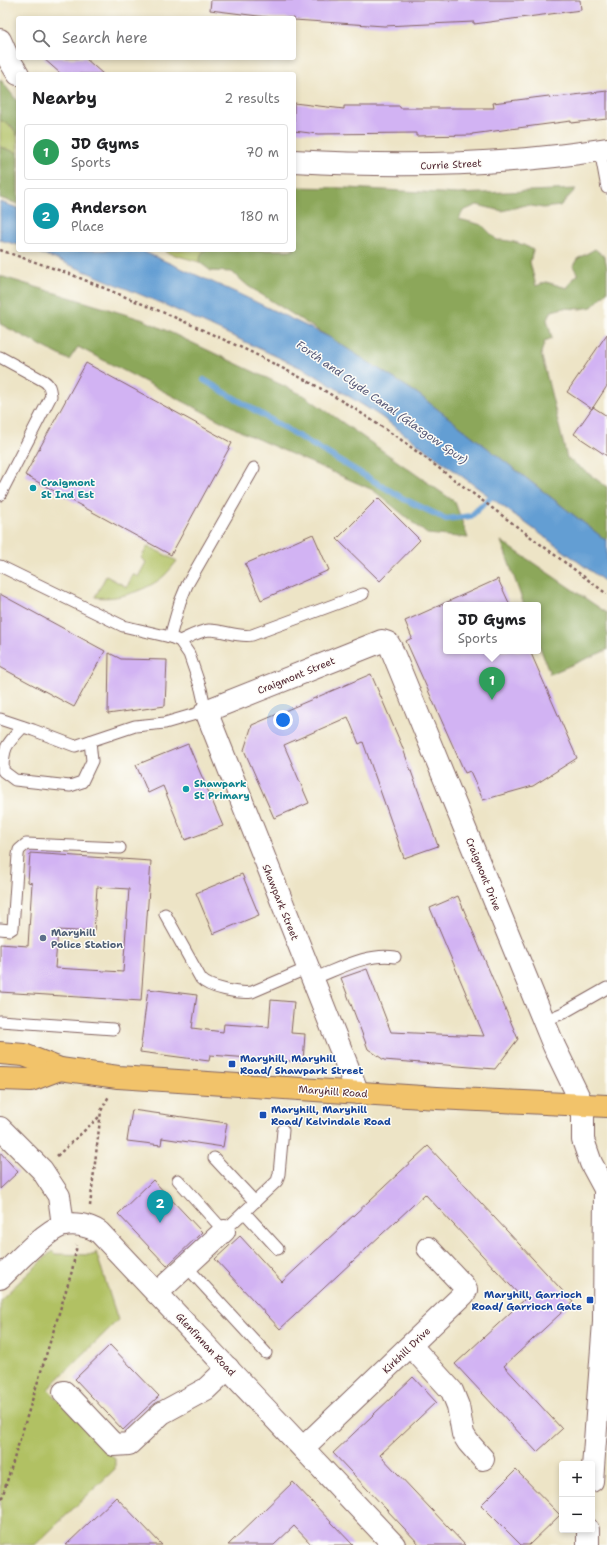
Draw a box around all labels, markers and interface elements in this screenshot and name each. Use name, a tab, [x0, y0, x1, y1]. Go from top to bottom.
search box	[16, 16, 296, 60]
icon: search	[30, 27, 52, 49]
text: Search here	[62, 28, 148, 48]
text: Nearby	[32, 87, 97, 109]
text: 2 results	[224, 90, 280, 107]
text: JD Gyms	[71, 134, 139, 154]
text: 1	[43, 144, 49, 161]
text: 70 m	[245, 144, 279, 161]
text: Sports	[71, 154, 111, 171]
street label: Currie Street	[420, 156, 482, 173]
text: Anderson	[71, 198, 147, 218]
text: 2	[41, 208, 51, 225]
text: 180 m	[240, 208, 279, 225]
text: Place	[71, 218, 104, 235]
water label: Forth and Clyde Canal (Glasgow Spur)	[293, 337, 471, 468]
place label: Craigmont St Ind Est	[41, 476, 95, 501]
marker: Craigmont St Ind Est	[28, 483, 38, 493]
popup	[443, 602, 541, 654]
text: JD Gyms	[458, 610, 526, 630]
text: Sports	[458, 630, 498, 647]
street label: Craigmont Street	[255, 654, 337, 697]
pin: 1	[479, 667, 505, 700]
your location	[273, 710, 293, 730]
place label: Shawpark St Primary	[194, 777, 250, 802]
marker: Shawpark St Primary	[181, 784, 191, 794]
street label: Craigmont Drive	[463, 836, 504, 913]
street label: Shawpark Street	[259, 862, 302, 942]
place label: Maryhill Police Station	[51, 926, 123, 951]
marker: Maryhill Police Station	[38, 933, 48, 943]
place label: Maryhill, Maryhill Road/ Shawpark Street	[240, 1052, 363, 1077]
marker: Maryhill, Maryhill Road/ Shawpark Street	[227, 1059, 237, 1069]
street label: Maryhill Road	[298, 1083, 369, 1100]
place label: Maryhill, Maryhill Road/ Kelvindale Road	[271, 1103, 391, 1128]
marker: Maryhill, Maryhill Road/ Kelvindale Road	[258, 1110, 268, 1120]
pin: 2	[147, 1190, 173, 1223]
place label: Maryhill, Garrioch Road/ Garrioch Gate	[471, 1288, 582, 1313]
marker: Maryhill, Garrioch Road/ Garrioch Gate	[585, 1295, 595, 1305]
street label: Glenfinnan Road	[173, 1310, 239, 1379]
street label: Kirkhill Drive	[380, 1324, 433, 1376]
map controls	[559, 1461, 595, 1533]
button: +	[559, 1461, 595, 1497]
button: −	[559, 1497, 595, 1533]

